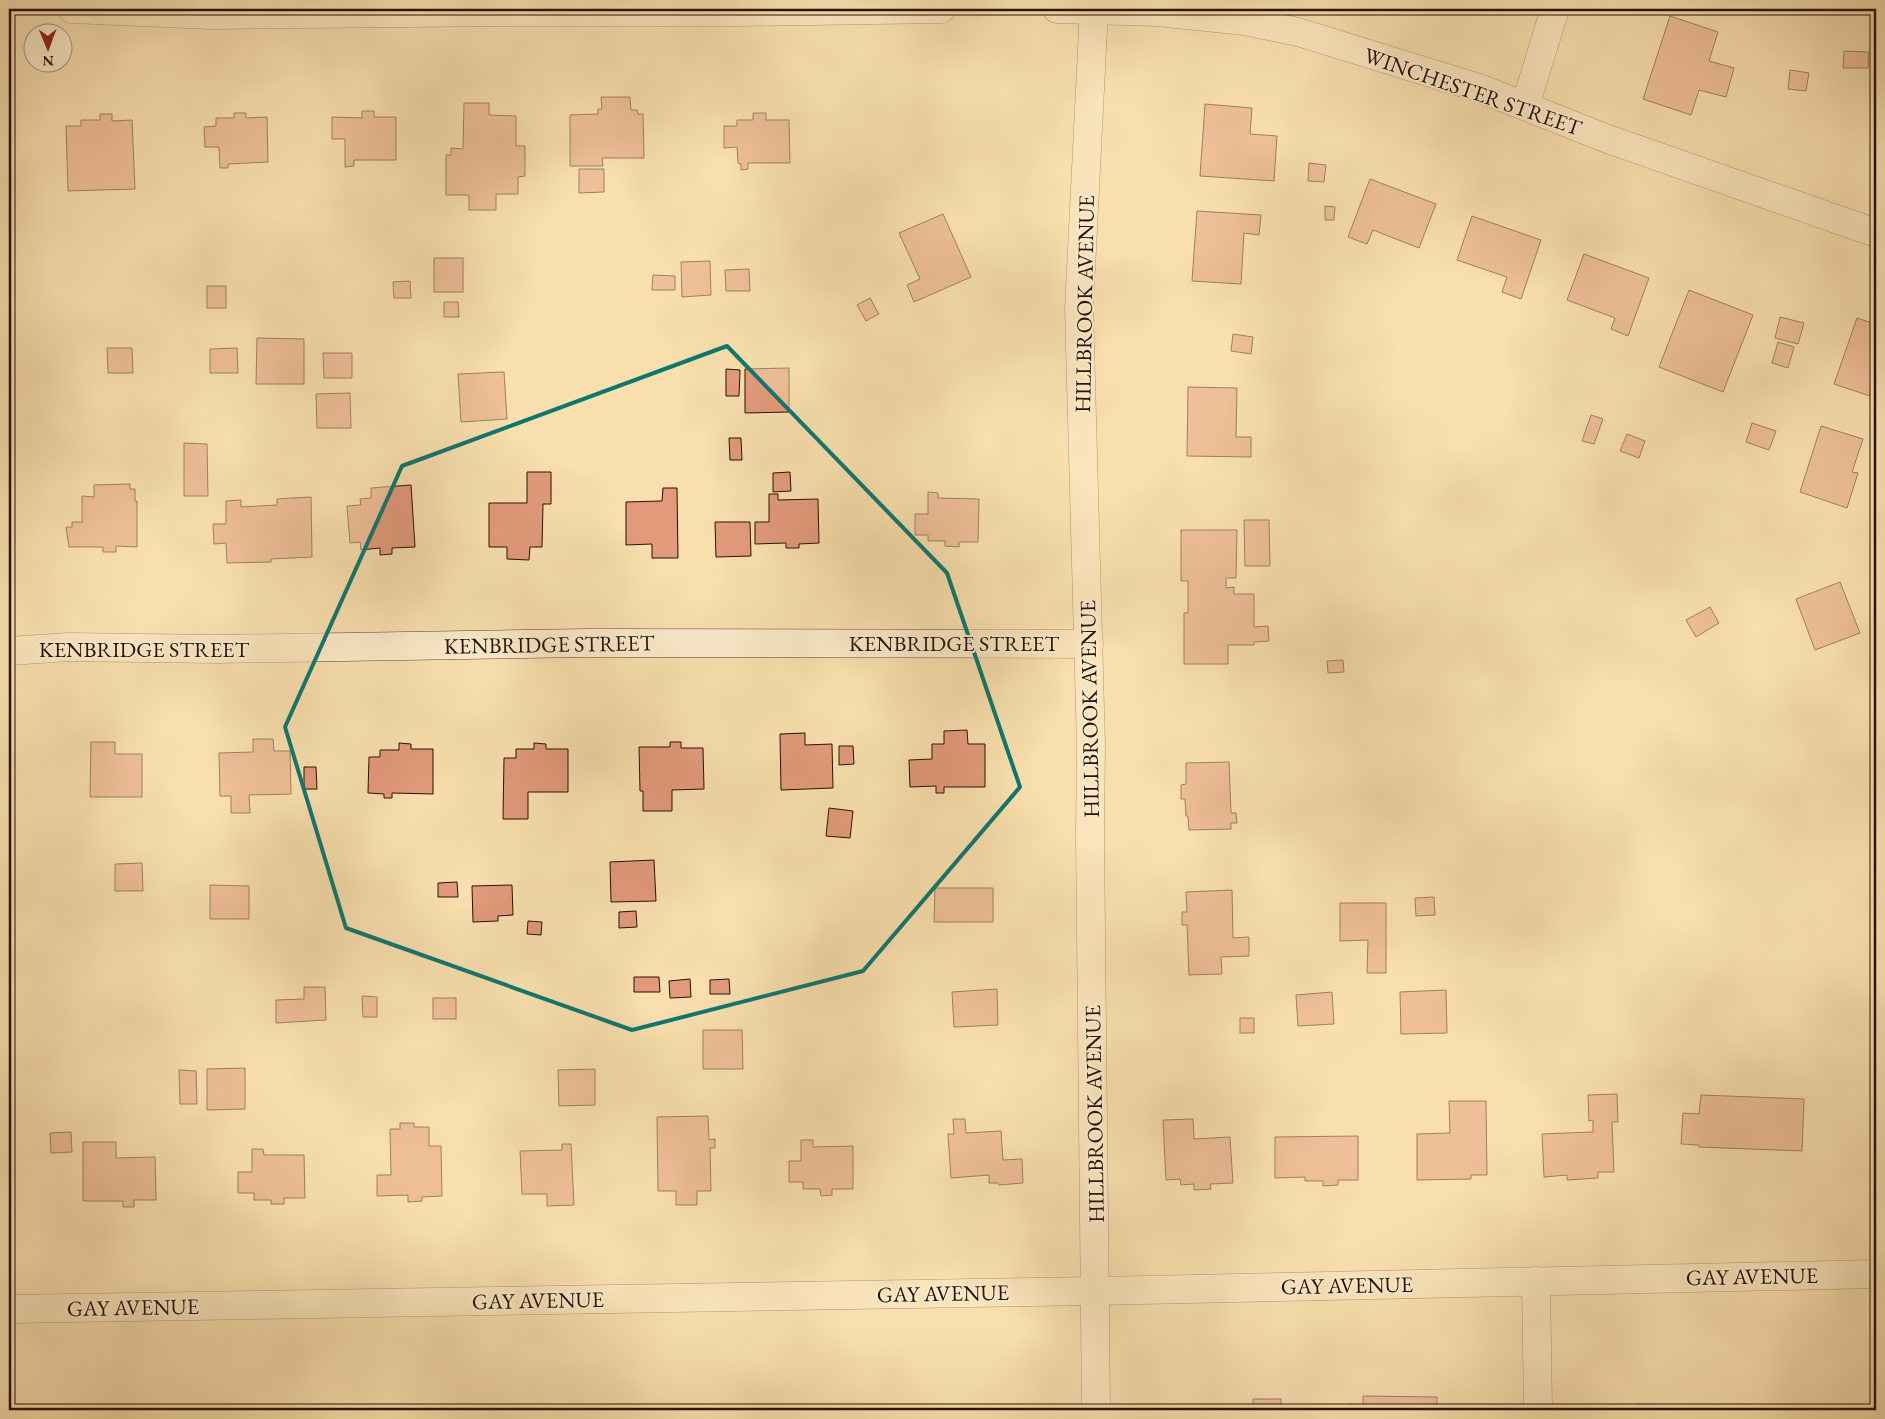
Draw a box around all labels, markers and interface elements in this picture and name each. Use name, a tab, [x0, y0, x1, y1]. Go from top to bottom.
north arrow	[22, 22, 72, 72]
street label: WINCHESTER STREET	[1360, 41, 1586, 142]
text: N	[42, 52, 54, 70]
street label: HILLBROOK AVENUE	[1068, 195, 1101, 413]
street label: HILLBROOK AVENUE	[1073, 600, 1106, 818]
street label: KENBRIDGE STREET	[443, 628, 655, 661]
street label: KENBRIDGE STREET	[849, 629, 1060, 658]
street label: KENBRIDGE STREET	[39, 635, 250, 664]
street label: HILLBROOK AVENUE	[1078, 1005, 1111, 1223]
street label: GAY AVENUE	[1686, 1261, 1818, 1292]
street label: GAY AVENUE	[1281, 1270, 1413, 1301]
street label: GAY AVENUE	[877, 1278, 1009, 1309]
street label: GAY AVENUE	[472, 1285, 604, 1316]
street label: GAY AVENUE	[67, 1292, 199, 1323]

